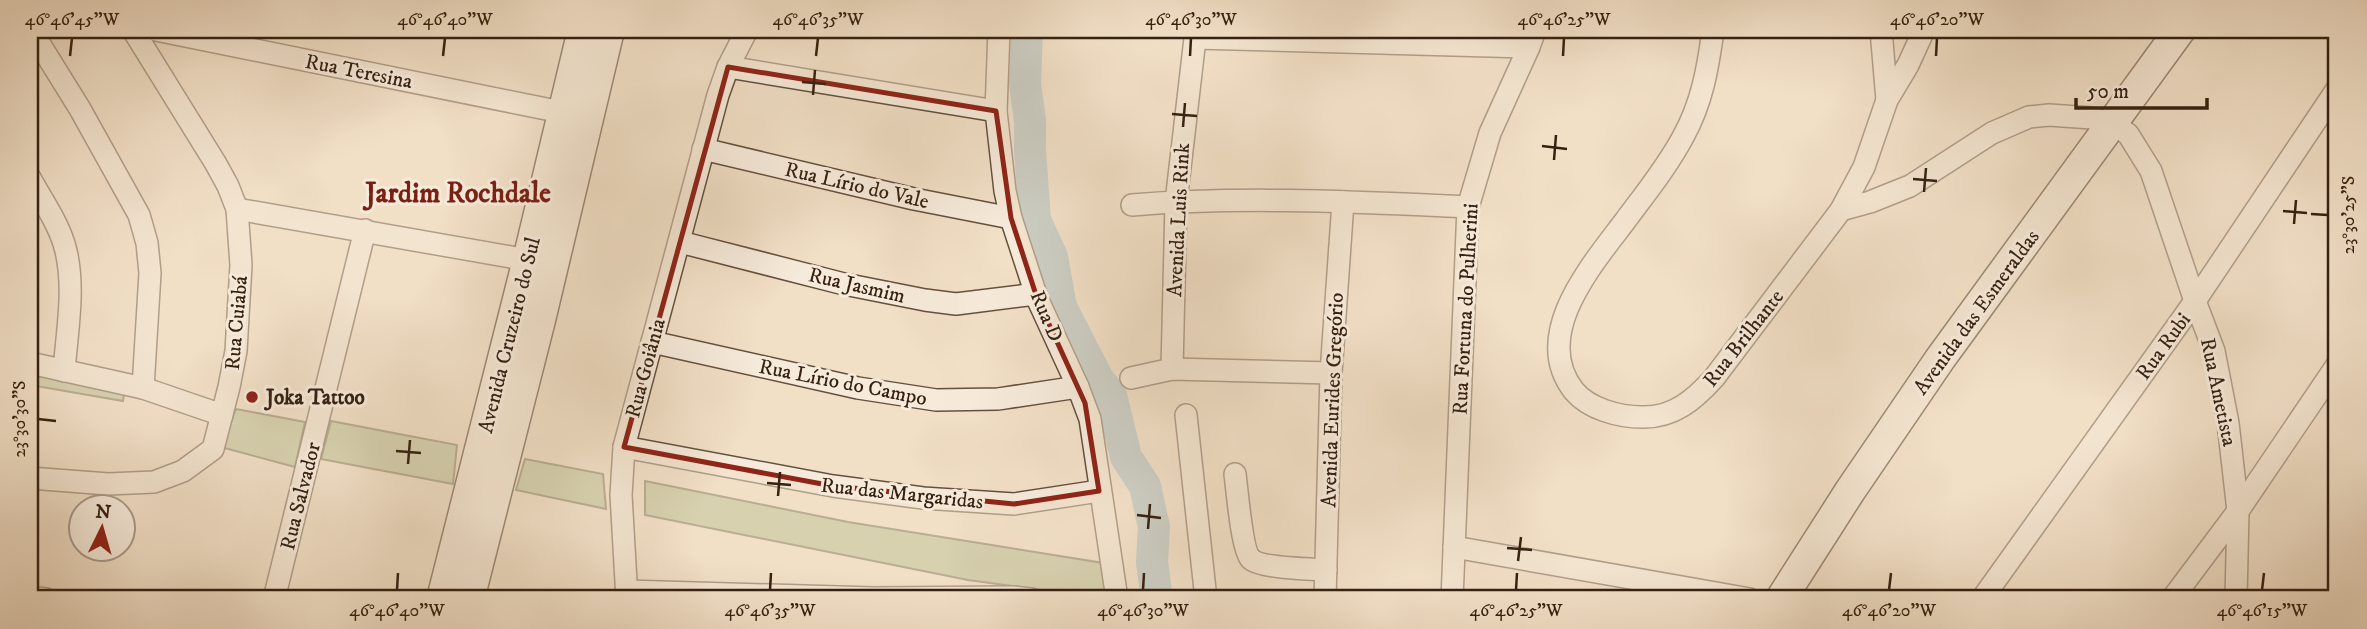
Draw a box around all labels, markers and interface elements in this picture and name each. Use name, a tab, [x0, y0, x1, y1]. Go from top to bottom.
text: 46°46'45"W	[25, 9, 120, 31]
text: 46°46'40"W	[397, 9, 493, 31]
text: 46°46'35"W	[773, 9, 864, 31]
text: 46°46'30"W	[1145, 9, 1237, 31]
text: 46°46'25"W	[1518, 9, 1611, 31]
text: 46°46'20"W	[1890, 9, 1984, 31]
street label: Rua Teresina	[303, 49, 415, 95]
scale bar	[2076, 66, 2208, 110]
text: 50 m	[2087, 79, 2129, 105]
street label: Avenida Luis Rink	[1162, 142, 1196, 298]
street label: Rua Lírio do Vale	[782, 157, 932, 215]
district label: Jardim Rochdale	[362, 176, 551, 211]
text: 23°30'25"S	[2338, 176, 2360, 254]
street label: Rua Fortuna do Pulherini	[1447, 203, 1485, 416]
street label: Avenida das Esmeraldas	[1908, 225, 2045, 400]
street label: Avenida Cruzeiro do Sul	[473, 234, 547, 436]
street label: Rua Jasmim	[806, 262, 908, 310]
street label: Rua Cuiabá	[220, 275, 254, 371]
street label: Rua Brilhante	[1698, 284, 1790, 393]
street label: Rua D	[1024, 287, 1068, 346]
street label: Avenida Eurides Gregório	[1316, 292, 1350, 508]
street label: Rua Rubi	[2131, 308, 2197, 385]
street label: Rua Goiânia	[620, 316, 672, 421]
street label: Rua Ametista	[2194, 336, 2242, 449]
street label: Rua Lírio do Campo	[757, 354, 929, 412]
text: 23°30'30"S	[9, 380, 31, 458]
place label: Joka Tattoo	[264, 385, 365, 411]
marker: Joka Tattoo	[244, 389, 260, 405]
street label: Rua Salvador	[275, 439, 327, 553]
street label: Rua das Margaridas	[819, 473, 984, 515]
north arrow	[66, 492, 136, 562]
text: N	[95, 500, 113, 525]
text: 46°46'40"W	[349, 600, 445, 622]
text: 46°46'35"W	[725, 600, 816, 622]
text: 46°46'30"W	[1097, 600, 1189, 622]
text: 46°46'25"W	[1470, 600, 1563, 622]
text: 46°46'20"W	[1842, 600, 1936, 622]
text: 46°46'15"W	[2217, 600, 2308, 622]

